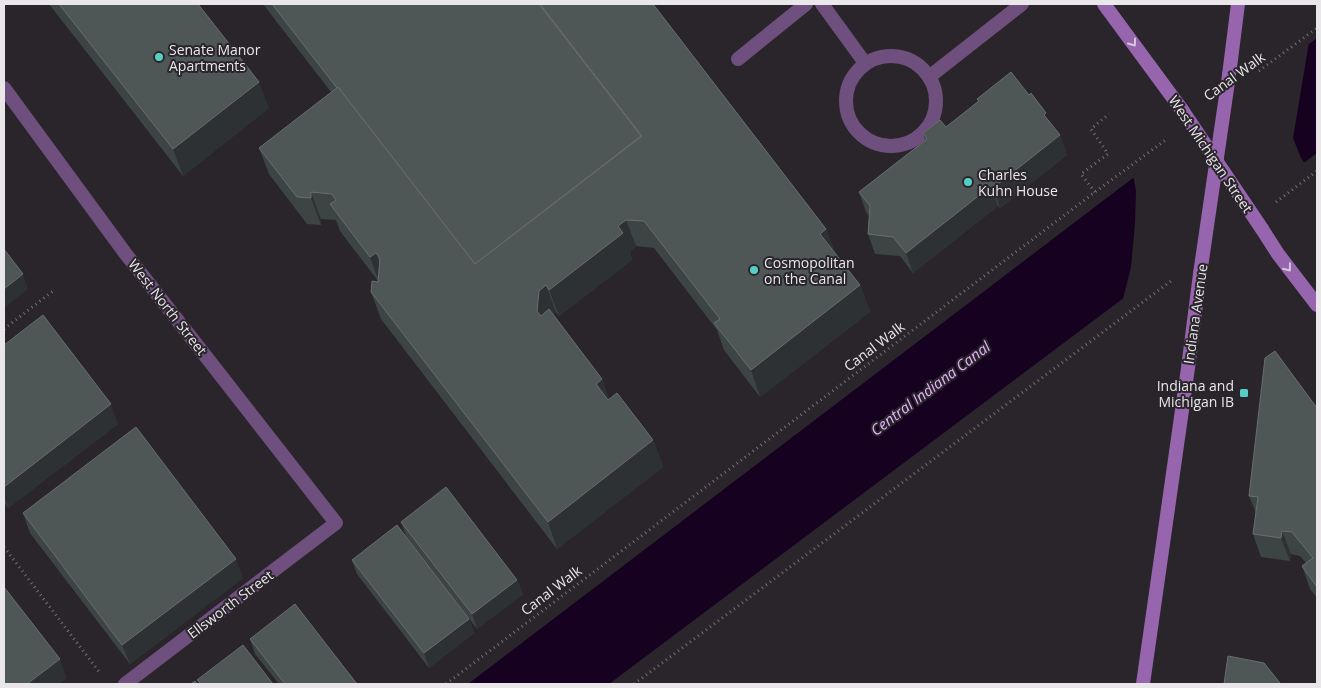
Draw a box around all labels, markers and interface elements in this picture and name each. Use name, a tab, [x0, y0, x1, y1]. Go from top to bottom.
one-way arrow	[1127, 37, 1136, 47]
place label: Senate Manor Apartments	[169, 40, 261, 75]
street label: Canal Walk	[1199, 47, 1269, 105]
marker: Senate Manor Apartments	[153, 51, 165, 63]
street label: West Michigan Street	[1165, 92, 1257, 216]
place label: Charles Kuhn House	[978, 165, 1058, 200]
marker: Charles Kuhn House	[962, 176, 974, 188]
place label: Cosmopolitan on the Canal	[764, 253, 855, 288]
street label: West North Street	[124, 255, 212, 359]
street label: Indiana Avenue	[1179, 262, 1211, 365]
one-way arrow	[1283, 262, 1291, 271]
marker: Cosmopolitan on the Canal	[748, 264, 760, 276]
street label: Canal Walk	[840, 316, 909, 375]
water label: Central Indiana Canal	[866, 336, 995, 440]
place label: Indiana and Michigan IB	[1157, 376, 1234, 411]
marker: Indiana and Michigan IB	[1238, 387, 1250, 399]
street label: Canal Walk	[517, 560, 586, 619]
street label: Ellsworth Street	[183, 565, 277, 643]

